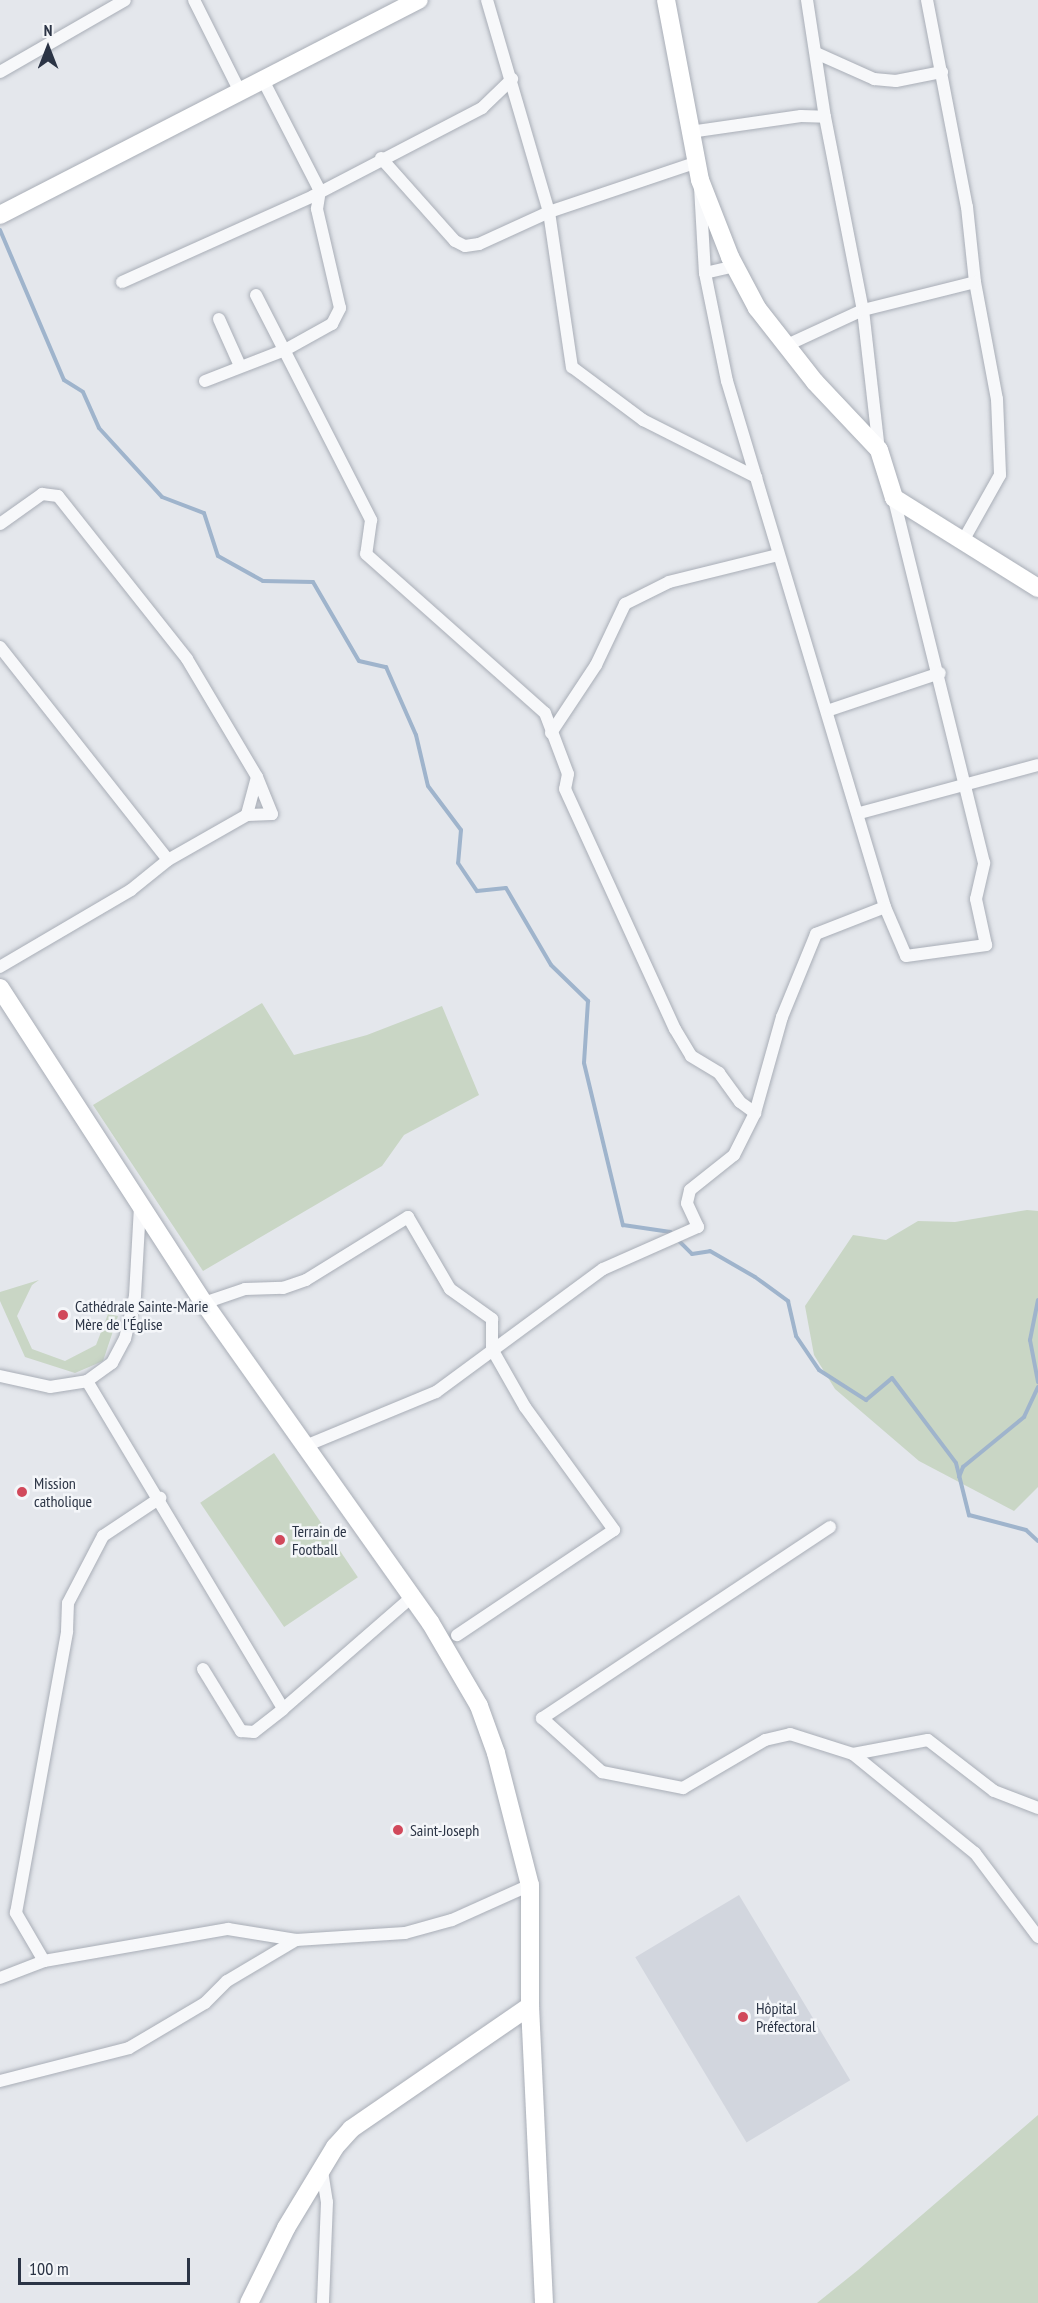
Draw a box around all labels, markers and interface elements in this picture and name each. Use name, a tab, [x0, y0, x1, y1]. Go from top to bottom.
north arrow	[18, 18, 78, 78]
text: N	[44, 20, 52, 40]
place label: Cathédrale Sainte-Marie Mère de l'Église	[75, 1296, 208, 1334]
marker: Cathédrale Sainte-Marie Mère de l'Église	[56, 1308, 70, 1322]
place label: Mission catholique	[34, 1473, 92, 1511]
marker: Mission catholique	[15, 1485, 29, 1499]
place label: Terrain de Football	[292, 1521, 347, 1559]
marker: Terrain de Football	[273, 1533, 287, 1547]
place label: Saint-Joseph	[410, 1820, 479, 1840]
marker: Saint-Joseph	[391, 1823, 405, 1837]
place label: Hôpital Préfectoral	[756, 1998, 816, 2036]
marker: Hôpital Préfectoral	[734, 2008, 752, 2026]
scale bar	[21, 2246, 194, 2284]
text: 100 m	[29, 2257, 69, 2280]

